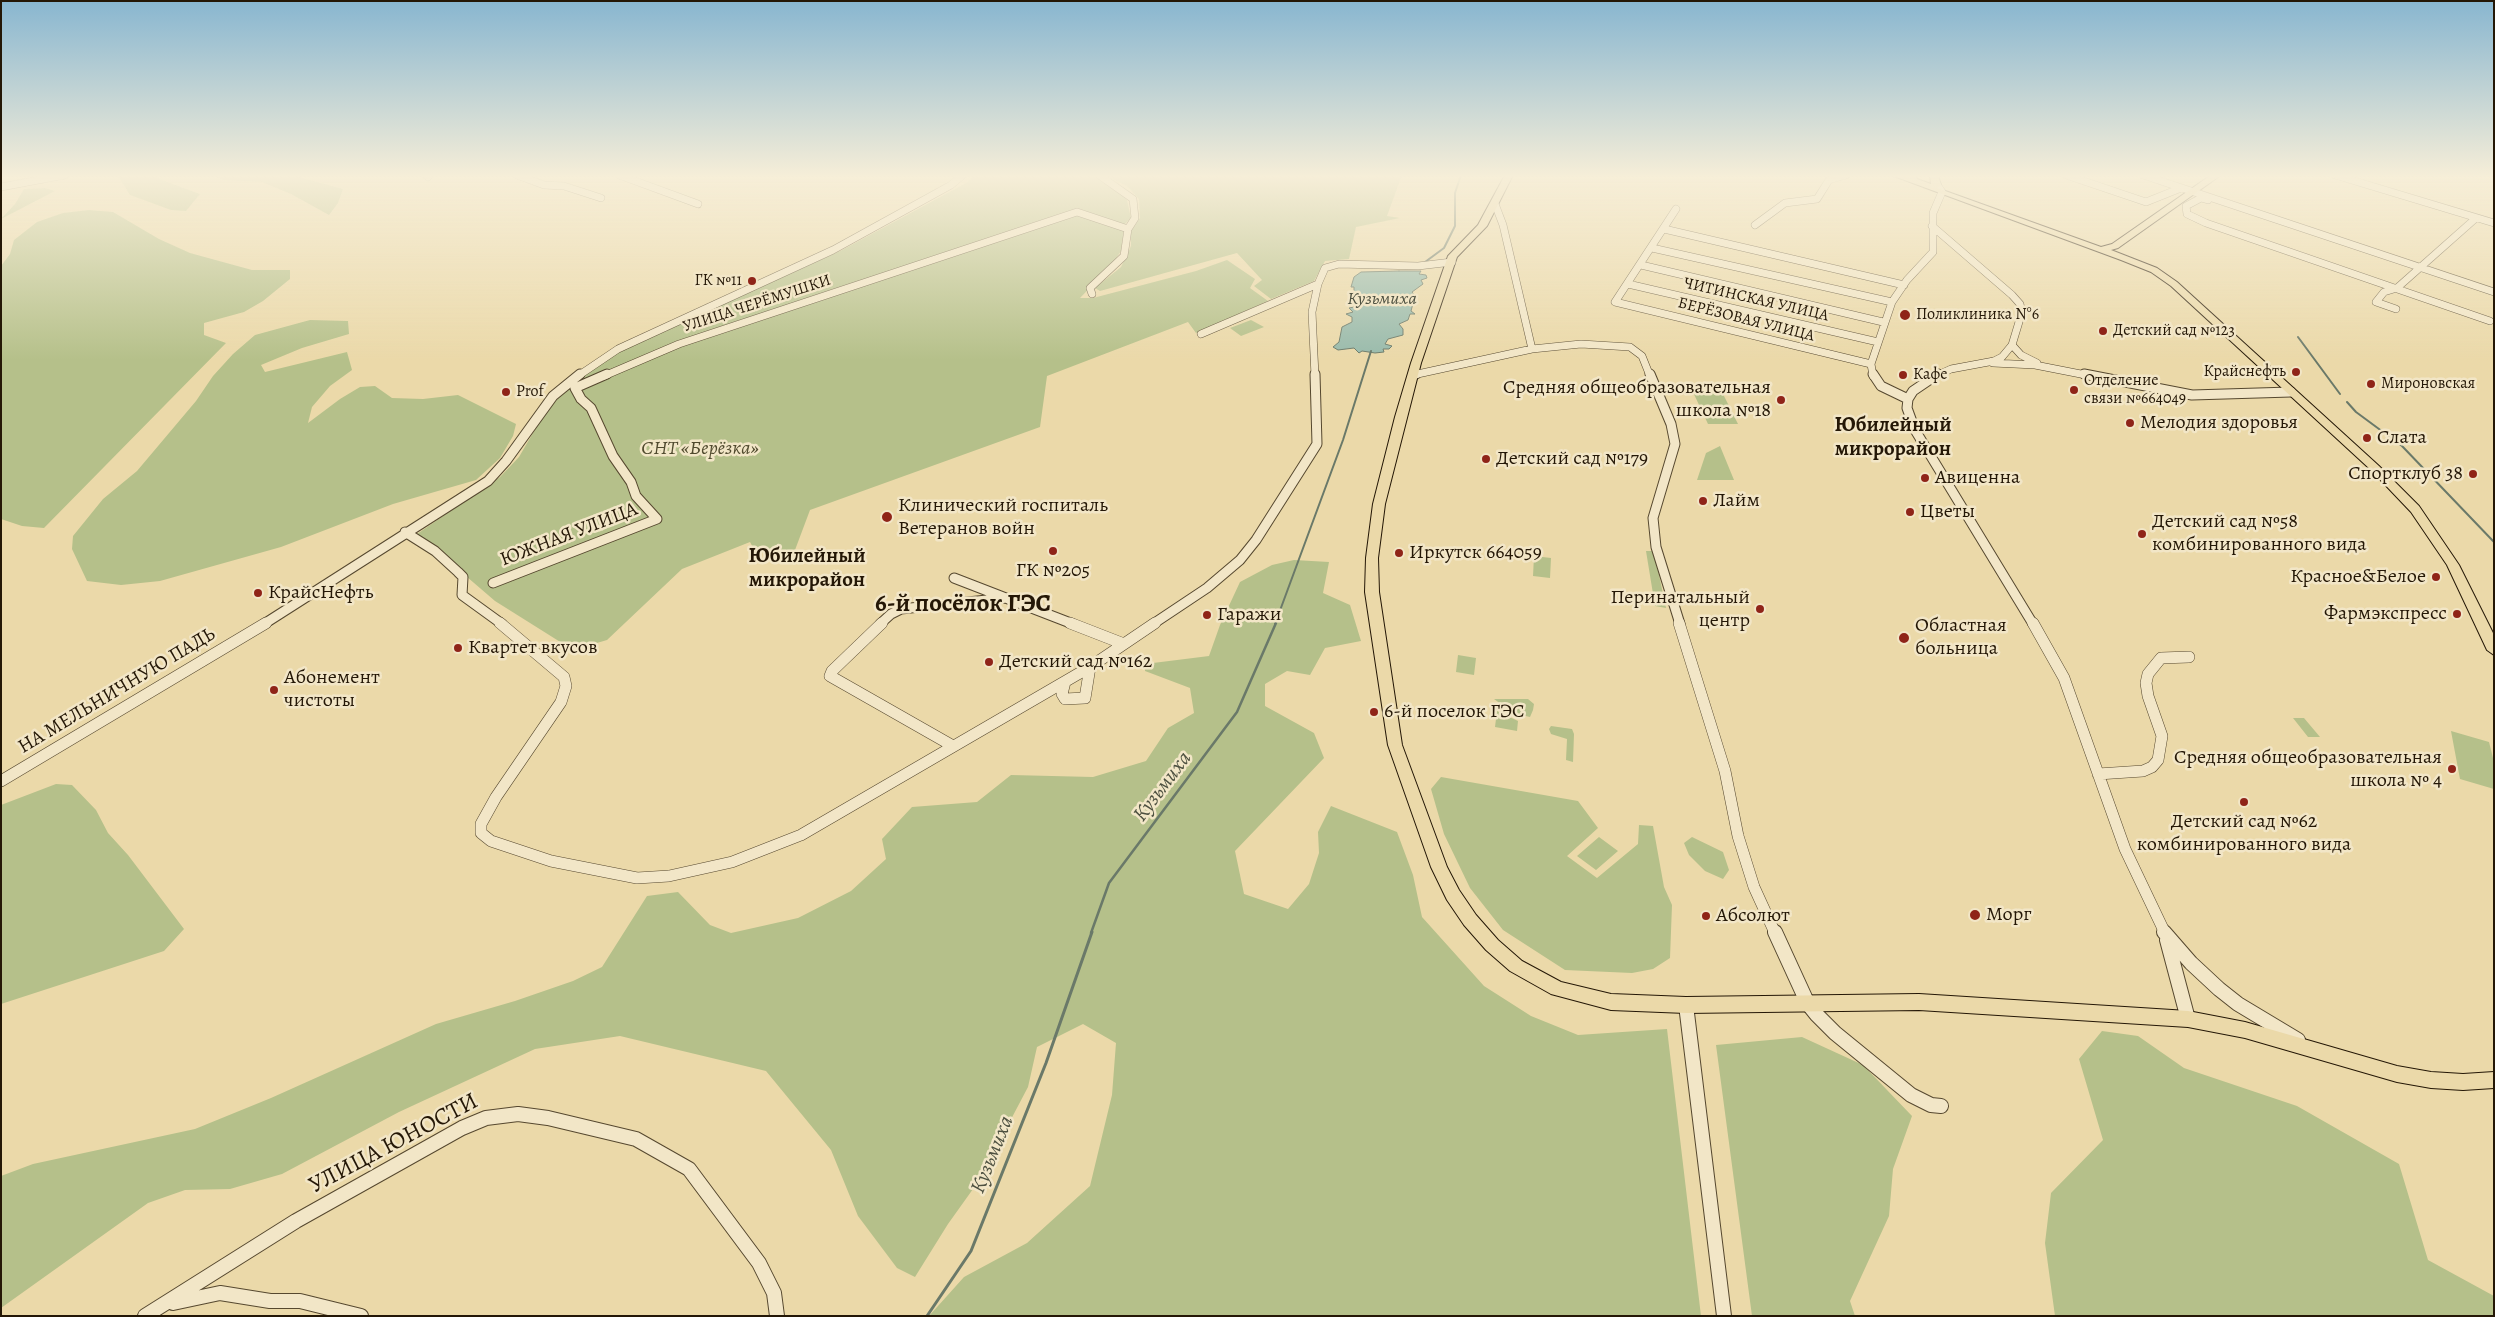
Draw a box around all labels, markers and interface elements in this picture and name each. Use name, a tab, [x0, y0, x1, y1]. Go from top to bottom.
street label: УЛИЦА ЧЕРЁМУШКИ	[681, 271, 833, 337]
place label: ГК №11	[695, 271, 742, 291]
street label: ЧИТИНСКАЯ УЛИЦА	[1682, 274, 1830, 326]
marker: ГК №11	[746, 275, 758, 287]
water label: Кузьмиха	[1347, 289, 1417, 311]
street label: БЕРЁЗОВАЯ УЛИЦА	[1676, 294, 1816, 346]
place label: Поликлиника N°6	[1916, 305, 2039, 325]
marker: Поликлиника N°6	[1898, 308, 1912, 322]
place label: Детский сад №123	[2113, 321, 2235, 341]
marker: Детский сад №123	[2097, 325, 2109, 337]
place label: Крайснефть	[2204, 362, 2286, 382]
place label: Кафе	[1913, 365, 1947, 385]
marker: Крайснефть	[2290, 366, 2302, 378]
marker: Кафе	[1897, 369, 1909, 381]
place label: Отделение связи №664049	[2084, 371, 2186, 409]
place label: Мироновская	[2381, 374, 2475, 394]
place label: Средняя общеобразовательная школа №18	[1503, 376, 1771, 423]
marker: Мироновская	[2365, 378, 2377, 390]
place label: Prof	[516, 382, 544, 402]
marker: Отделение связи №664049	[2068, 384, 2080, 396]
marker: Prof	[500, 386, 512, 398]
marker: Средняя общеобразовательная школа №18	[1775, 394, 1787, 406]
place label: Мелодия здоровья	[2140, 411, 2298, 435]
district label: Юбилейный микрорайон	[1834, 413, 1952, 463]
marker: Мелодия здоровья	[2124, 417, 2136, 429]
place label: Слата	[2377, 426, 2427, 450]
marker: Слата	[2361, 432, 2373, 444]
park label: СНТ «Берёзка»	[641, 437, 759, 461]
place label: Детский сад №179	[1496, 447, 1648, 471]
marker: Детский сад №179	[1480, 453, 1492, 465]
place label: Спортклуб 38	[2348, 462, 2463, 486]
place label: Авиценна	[1935, 466, 2020, 490]
marker: Спортклуб 38	[2467, 468, 2479, 480]
marker: Авиценна	[1919, 472, 1931, 484]
place label: Лайм	[1713, 489, 1760, 513]
place label: Клинический госпиталь Ветеранов войн	[898, 494, 1108, 541]
marker: Лайм	[1697, 495, 1709, 507]
street label: ЮЖНАЯ УЛИЦА	[497, 498, 641, 572]
place label: Цветы	[1920, 500, 1975, 524]
marker: Цветы	[1904, 506, 1916, 518]
marker: Клинический госпиталь Ветеранов войн	[880, 510, 894, 524]
place label: Детский сад №58 комбинированного вида	[2152, 510, 2367, 557]
marker: Детский сад №58 комбинированного вида	[2136, 528, 2148, 540]
place label: Иркутск 664059	[1409, 541, 1542, 565]
district label: Юбилейный микрорайон	[748, 544, 866, 594]
marker: ГК №205	[1047, 545, 1059, 557]
marker: Иркутск 664059	[1393, 547, 1405, 559]
place label: ГК №205	[1016, 559, 1090, 583]
place label: Красное&Белое	[2290, 565, 2426, 589]
marker: Красное&Белое	[2430, 571, 2442, 583]
place label: КрайсНефть	[268, 581, 373, 605]
place label: Перинатальный центр	[1611, 586, 1750, 633]
marker: КрайсНефть	[252, 587, 264, 599]
district label: 6-й посёлок ГЭС	[875, 590, 1051, 620]
place label: Фармэкспресс	[2324, 602, 2447, 626]
place label: Гаражи	[1217, 603, 1281, 627]
marker: Перинатальный центр	[1754, 603, 1766, 615]
marker: Фармэкспресс	[2451, 608, 2463, 620]
marker: Гаражи	[1201, 609, 1213, 621]
place label: Областная больница	[1915, 614, 2007, 661]
street label: НА МЕЛЬНИЧНУЮ ПАДЬ	[14, 623, 220, 759]
marker: Областная больница	[1897, 631, 1911, 645]
place label: Квартет вкусов	[468, 636, 597, 660]
marker: Квартет вкусов	[452, 642, 464, 654]
place label: Детский сад №162	[999, 650, 1152, 674]
marker: Детский сад №162	[983, 656, 995, 668]
place label: Абонемент чистоты	[284, 666, 380, 713]
marker: Абонемент чистоты	[268, 684, 280, 696]
place label: 6-й поселок ГЭС	[1384, 700, 1525, 724]
marker: 6-й поселок ГЭС	[1368, 706, 1380, 718]
place label: Средняя общеобразовательная школа № 4	[2174, 746, 2442, 793]
water label: Кузьмиха	[1129, 747, 1197, 827]
marker: Средняя общеобразовательная школа № 4	[2446, 763, 2458, 775]
marker: Детский сад №62 комбинированного вида	[2238, 796, 2250, 808]
place label: Детский сад №62 комбинированного вида	[2137, 810, 2351, 857]
place label: Морг	[1986, 903, 2032, 927]
place label: Абсолют	[1716, 904, 1790, 928]
marker: Морг	[1968, 908, 1982, 922]
marker: Абсолют	[1700, 910, 1712, 922]
street label: УЛИЦА ЮНОСТИ	[305, 1087, 483, 1201]
water label: Кузьмиха	[966, 1113, 1020, 1197]

